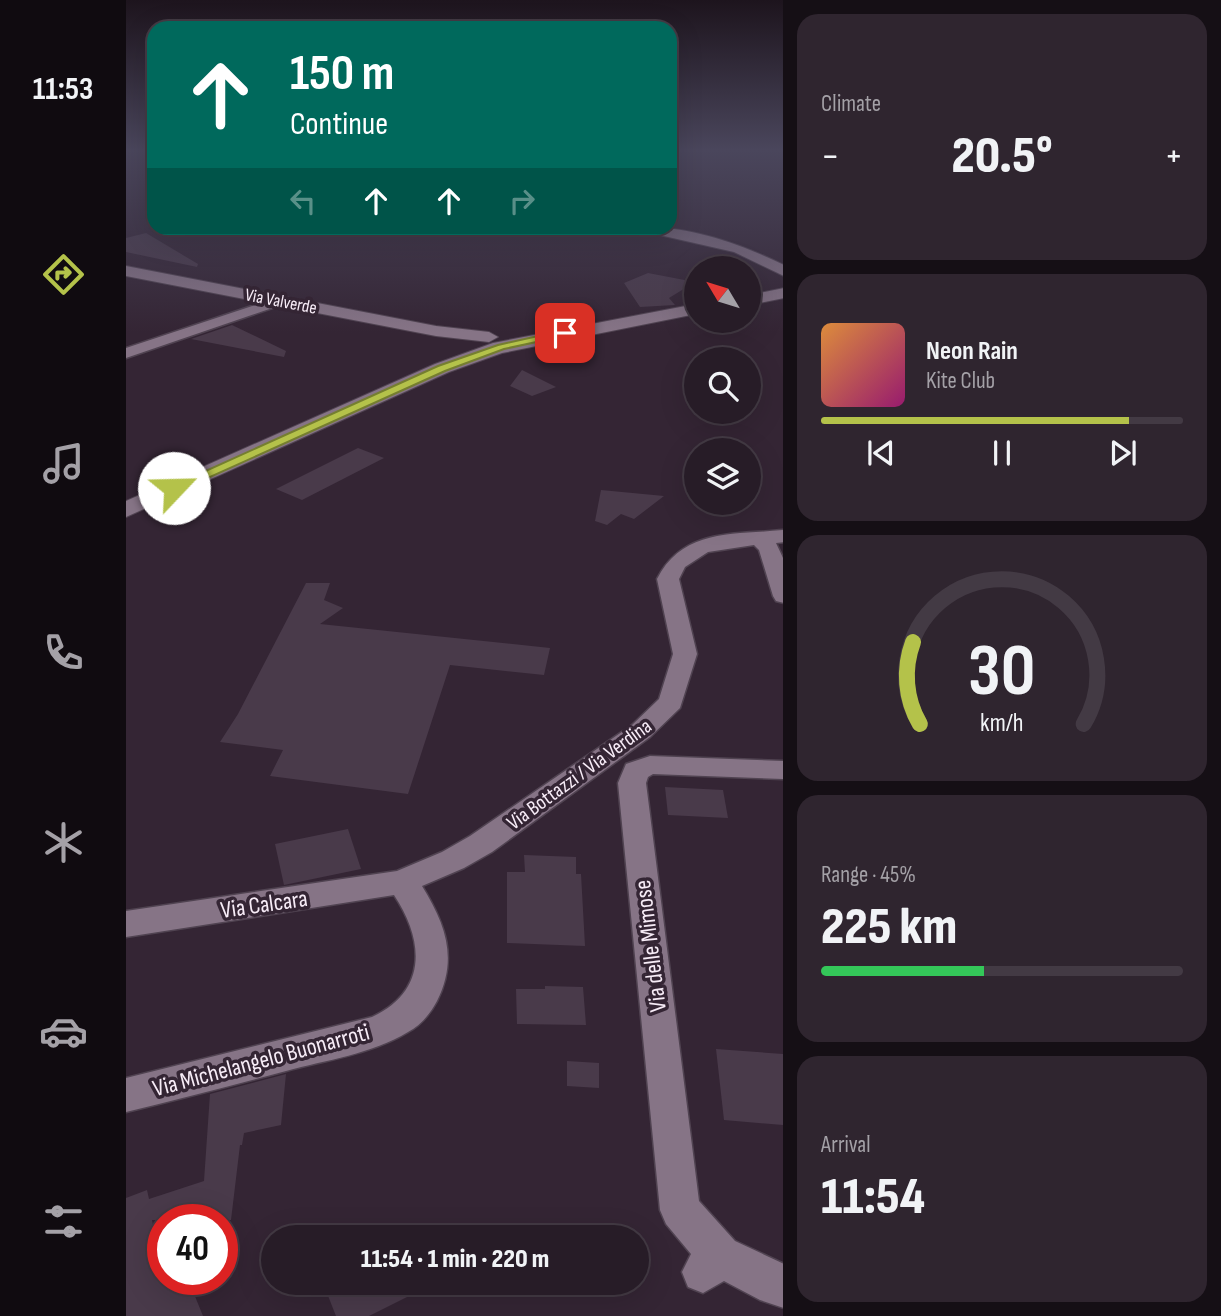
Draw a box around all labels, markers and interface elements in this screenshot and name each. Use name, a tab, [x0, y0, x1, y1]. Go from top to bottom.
text: 150 m	[290, 45, 394, 104]
icon: ahead	[175, 49, 266, 140]
text: 11:53	[33, 70, 93, 109]
text: Climate	[821, 90, 881, 118]
text: Continue	[290, 105, 388, 144]
text: 20.5°	[951, 125, 1053, 188]
text: −	[821, 134, 840, 179]
text: +	[1164, 134, 1183, 179]
icon: left	[284, 182, 322, 220]
icon: ahead	[357, 182, 395, 220]
icon: ahead	[430, 182, 468, 220]
icon: right	[503, 182, 541, 220]
icon: directions	[39, 250, 88, 299]
north arrow	[684, 256, 761, 332]
map controls	[684, 256, 761, 515]
street label: Via Valverde	[243, 284, 319, 319]
pin	[535, 303, 595, 363]
icon: arrive	[546, 314, 584, 352]
text: Neon Rain	[926, 336, 1018, 367]
button: search	[684, 347, 761, 424]
text: Kite Club	[926, 367, 995, 395]
icon: previous	[862, 434, 900, 472]
icon: pause	[983, 434, 1021, 472]
icon: next	[1104, 434, 1142, 472]
button: layers	[684, 438, 761, 515]
icon: music	[39, 439, 88, 488]
position arrow	[137, 451, 211, 525]
icon: phone	[39, 628, 88, 677]
text: 30	[968, 628, 1036, 716]
text: km/h	[980, 708, 1024, 739]
street label: Via Bottazzi / Via Verdina	[502, 713, 657, 835]
icon: climate	[39, 818, 88, 867]
text: Range · 45%	[821, 861, 916, 889]
street label: Via delle Mimose	[628, 878, 673, 1014]
street label: Via Calcara	[219, 884, 309, 925]
text: 225 km	[821, 896, 957, 959]
icon: car	[39, 1007, 88, 1056]
street label: Via Michelangelo Buonarroti	[150, 1018, 373, 1103]
text: Arrival	[821, 1131, 870, 1159]
text: 11:54	[821, 1166, 925, 1229]
icon: filters	[39, 1197, 88, 1246]
speed limit sign: 40	[147, 1204, 238, 1295]
text: 11:54 · 1 min · 220 m	[361, 1244, 549, 1275]

